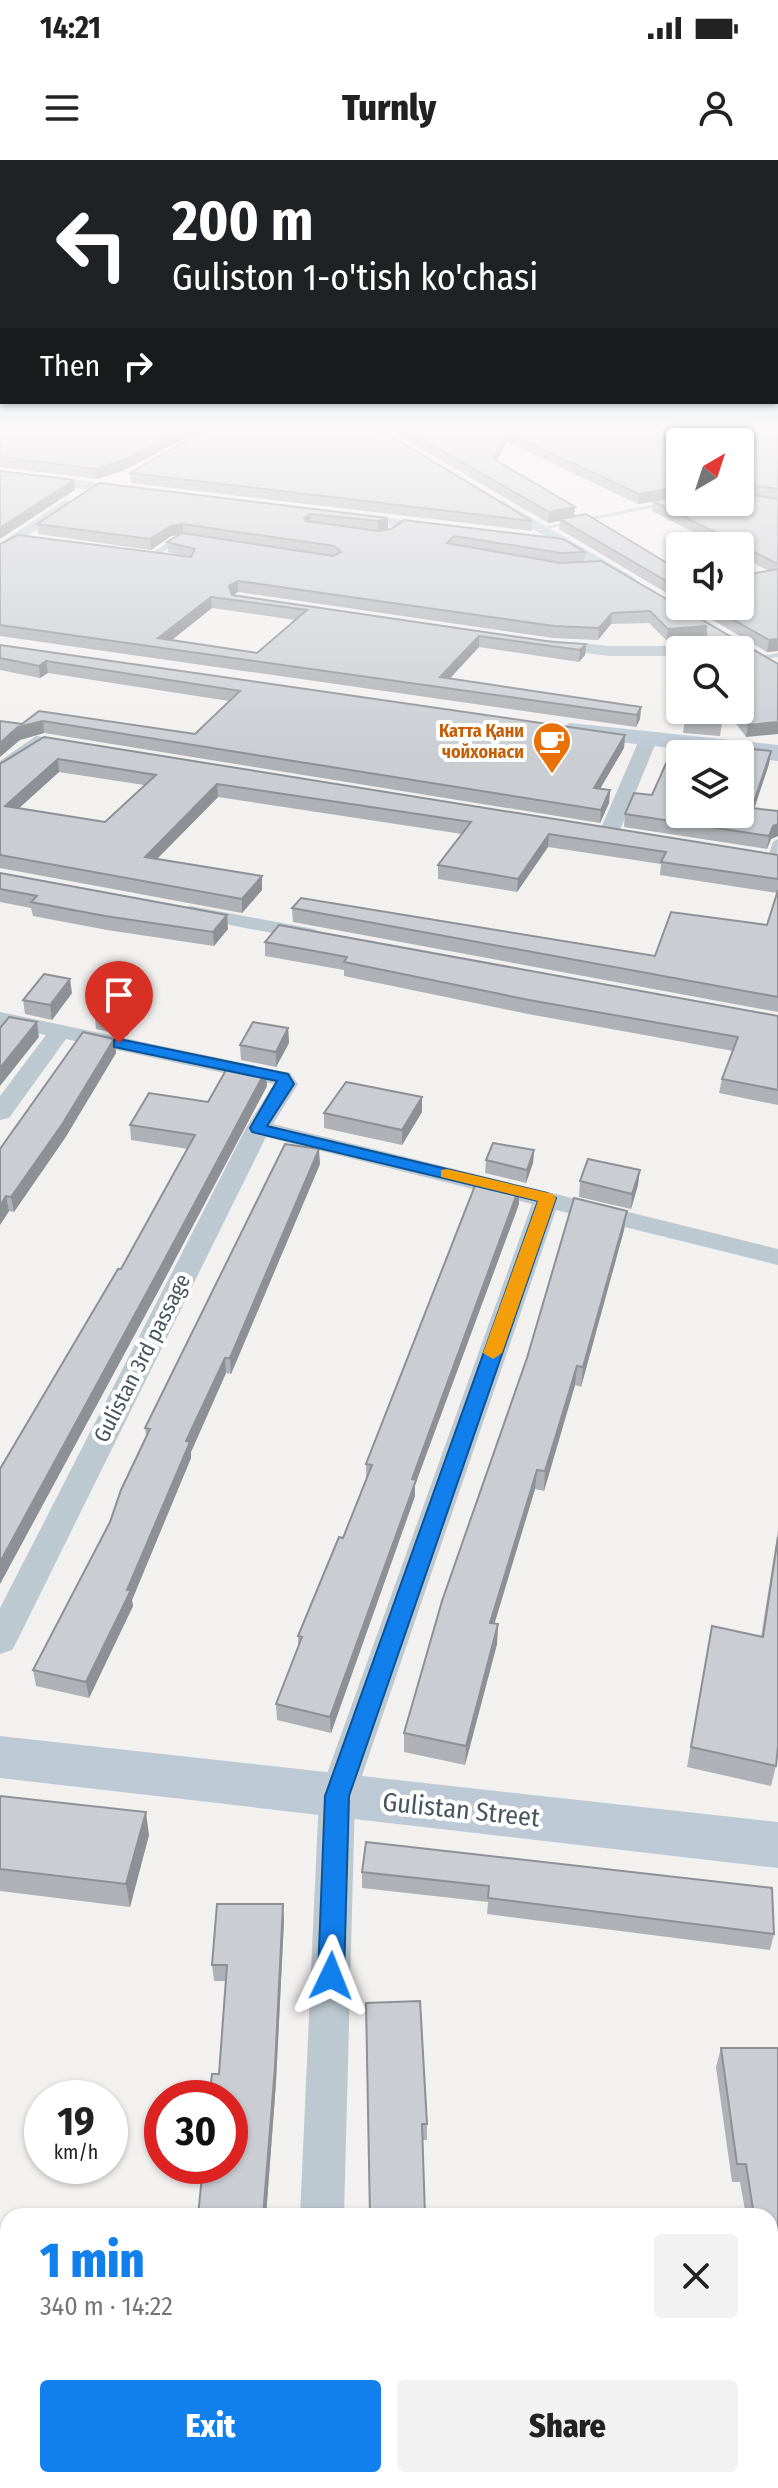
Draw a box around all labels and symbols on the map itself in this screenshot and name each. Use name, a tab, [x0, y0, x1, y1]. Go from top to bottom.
north arrow	[666, 428, 754, 516]
place label: Катта Қани чойхонаси	[439, 720, 524, 763]
cafe icon: Катта Қани чойхонаси	[531, 720, 573, 775]
pin	[85, 961, 153, 1043]
street label: Gulistan 3rd passage	[88, 1269, 196, 1447]
street label: Gulistan Street	[381, 1786, 542, 1834]
position arrow	[289, 1934, 373, 2018]
speed limit sign: 30	[144, 2080, 248, 2184]

